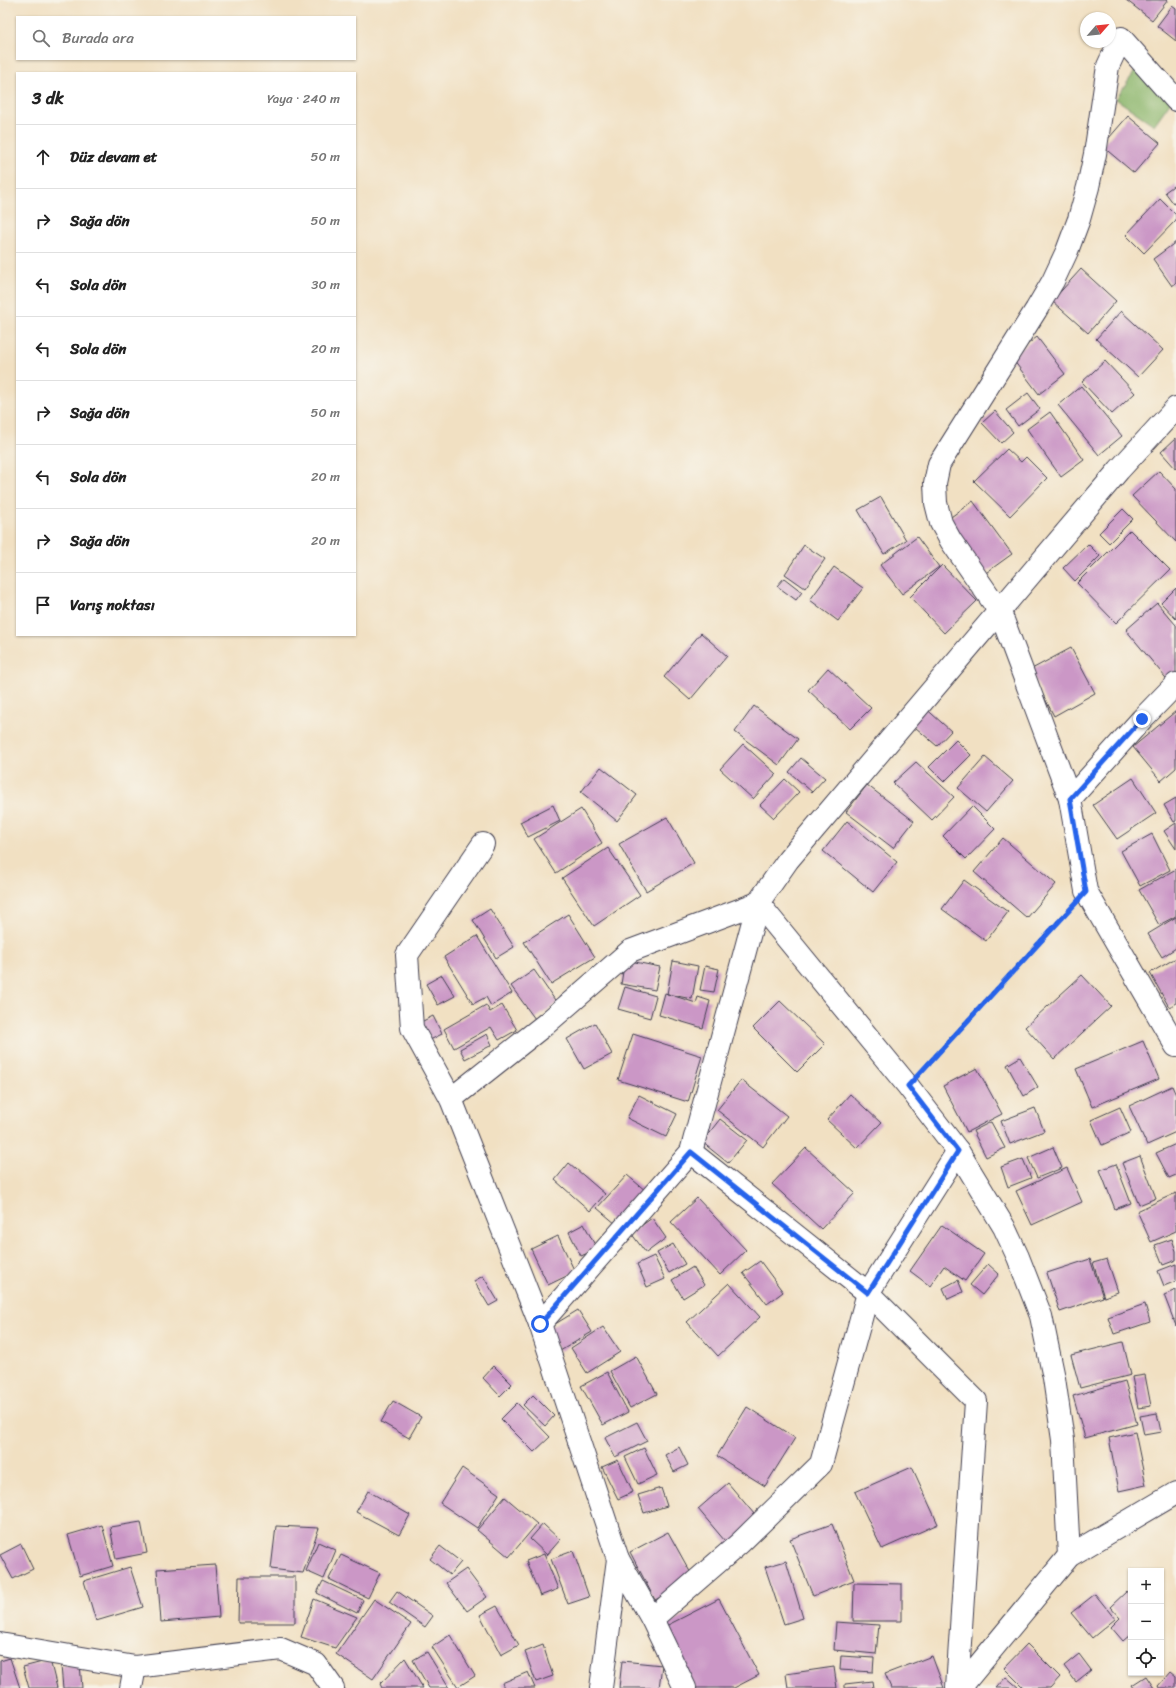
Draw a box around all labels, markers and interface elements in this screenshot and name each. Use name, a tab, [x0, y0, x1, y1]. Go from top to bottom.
north arrow	[1080, 12, 1116, 48]
search box	[16, 16, 356, 60]
text: Burada ara	[62, 25, 134, 51]
icon: search	[30, 27, 52, 49]
text: 3 dk	[32, 83, 64, 113]
text: Yaya · 240 m	[267, 87, 340, 110]
text: Düz devam et	[70, 144, 157, 170]
text: 50 m	[310, 145, 340, 168]
icon: ahead	[32, 146, 54, 168]
text: Sağa dön	[70, 208, 130, 234]
text: 50 m	[310, 209, 340, 232]
icon: right	[32, 210, 54, 232]
text: Sola dön	[70, 272, 126, 298]
text: 30 m	[311, 273, 340, 296]
icon: left	[32, 274, 54, 296]
text: Sola dön	[70, 336, 126, 362]
text: 20 m	[311, 337, 340, 360]
icon: left	[32, 338, 54, 360]
text: Sağa dön	[70, 400, 130, 426]
text: 50 m	[310, 401, 340, 424]
icon: right	[32, 402, 54, 424]
text: Sola dön	[70, 464, 126, 490]
text: 20 m	[311, 465, 340, 488]
icon: left	[32, 466, 54, 488]
text: Sağa dön	[70, 528, 130, 554]
text: 20 m	[311, 529, 340, 552]
icon: right	[32, 530, 54, 552]
text: Varış noktası	[70, 592, 155, 618]
icon: arrive	[32, 594, 54, 616]
route end	[1133, 710, 1151, 728]
route start	[531, 1315, 549, 1333]
map controls	[1128, 1568, 1164, 1676]
button: +	[1128, 1568, 1164, 1604]
button: −	[1128, 1604, 1164, 1640]
button: locate	[1128, 1640, 1164, 1676]

